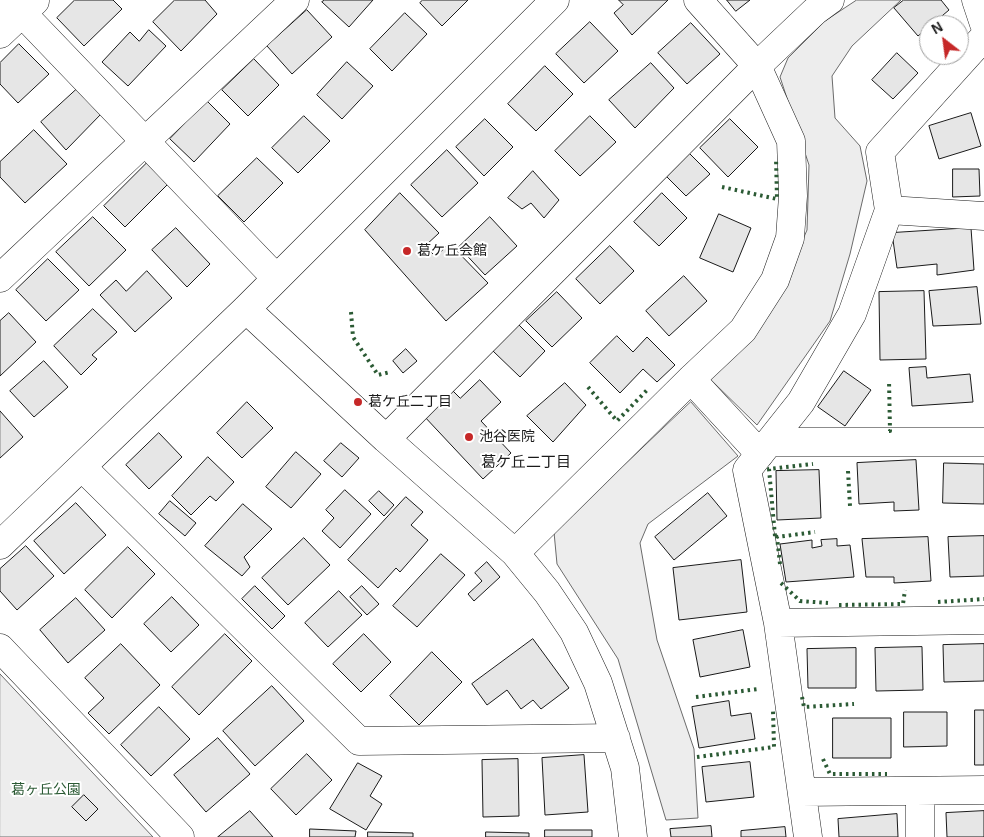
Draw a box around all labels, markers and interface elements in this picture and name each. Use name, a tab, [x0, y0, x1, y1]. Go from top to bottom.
north arrow	[919, 15, 969, 65]
text: N	[929, 18, 945, 37]
place label: 葛ケ丘会館	[417, 243, 487, 259]
marker: 葛ケ丘会館	[401, 245, 413, 257]
place label: 葛ケ丘二丁目	[368, 394, 452, 410]
marker: 葛ケ丘二丁目	[352, 396, 364, 408]
place label: 池谷医院	[479, 429, 535, 445]
marker: 池谷医院	[463, 431, 475, 443]
district label: 葛ケ丘二丁目	[481, 454, 571, 472]
park label: 葛ヶ丘公園	[11, 782, 81, 798]

